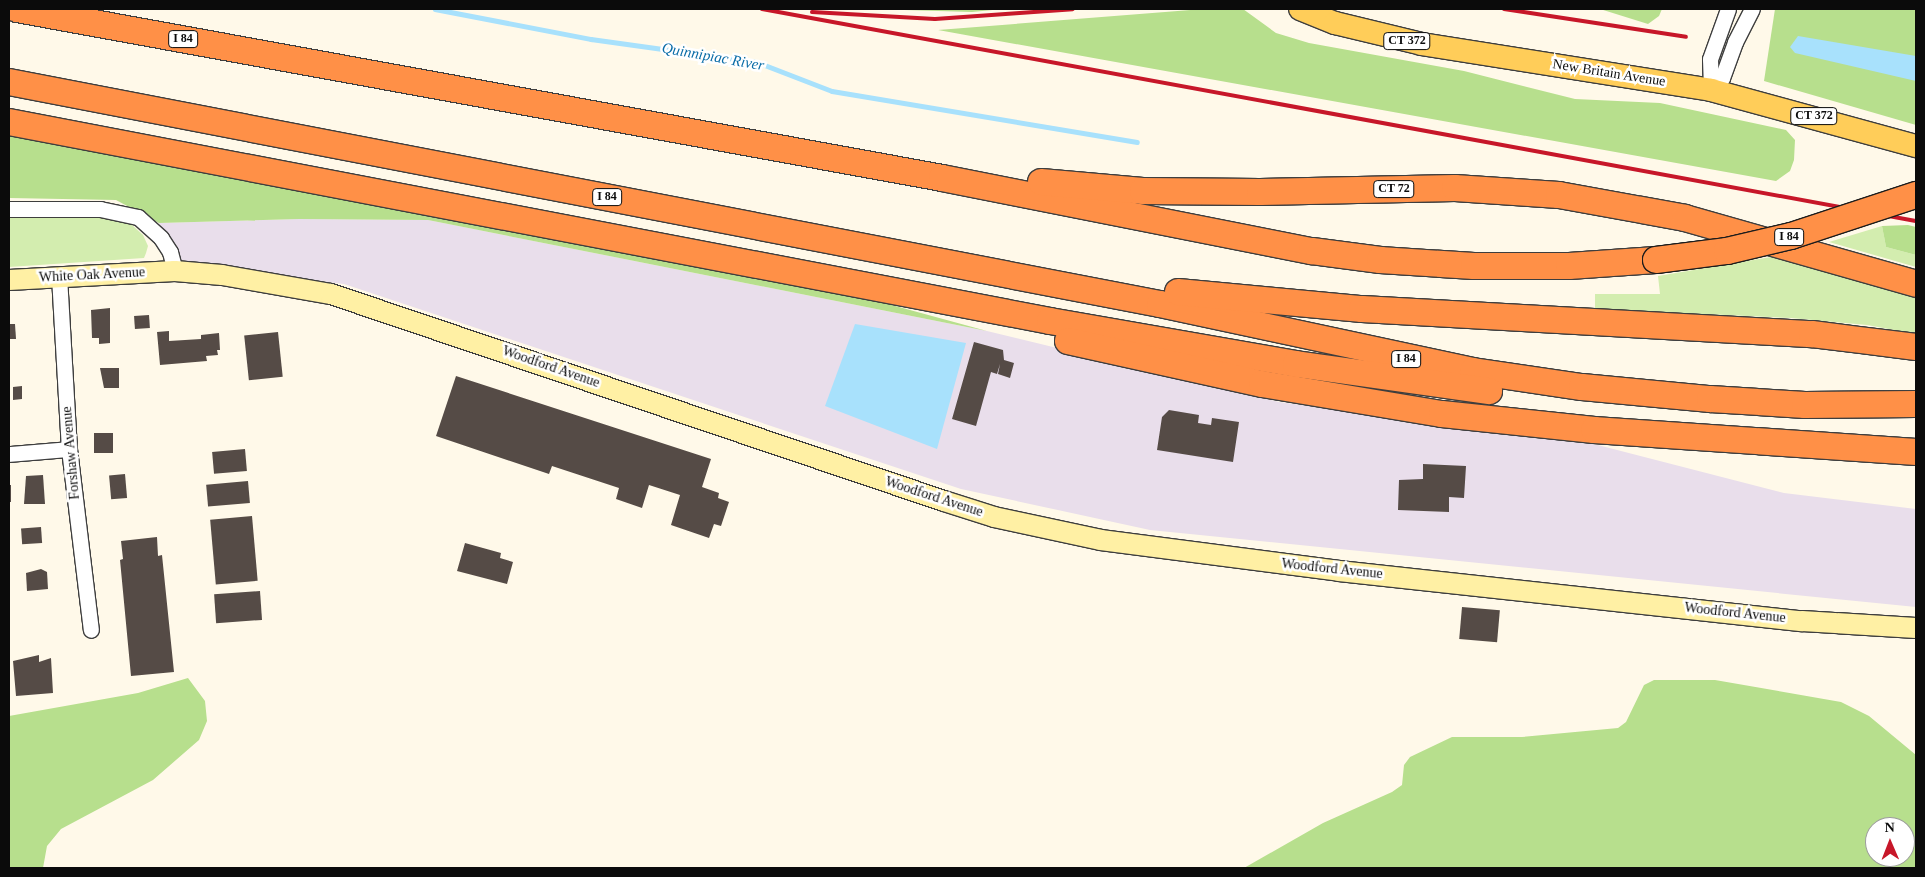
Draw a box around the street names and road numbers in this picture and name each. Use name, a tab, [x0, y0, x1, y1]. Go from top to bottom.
road number: I 84	[168, 30, 198, 48]
road number: CT 372	[1382, 31, 1432, 50]
street label: New Britain Avenue	[1551, 56, 1667, 90]
road number: CT 372	[1789, 106, 1839, 125]
road number: CT 72	[1373, 180, 1415, 198]
road number: I 84	[592, 188, 622, 206]
road number: I 84	[1774, 228, 1804, 246]
street label: White Oak Avenue	[38, 264, 146, 286]
street label: Woodford Avenue	[500, 342, 602, 392]
road number: I 84	[1391, 349, 1421, 368]
street label: Forshaw Avenue	[59, 405, 83, 501]
street label: Woodford Avenue	[883, 473, 985, 521]
street label: Woodford Avenue	[1280, 555, 1384, 583]
street label: Woodford Avenue	[1683, 599, 1787, 627]

